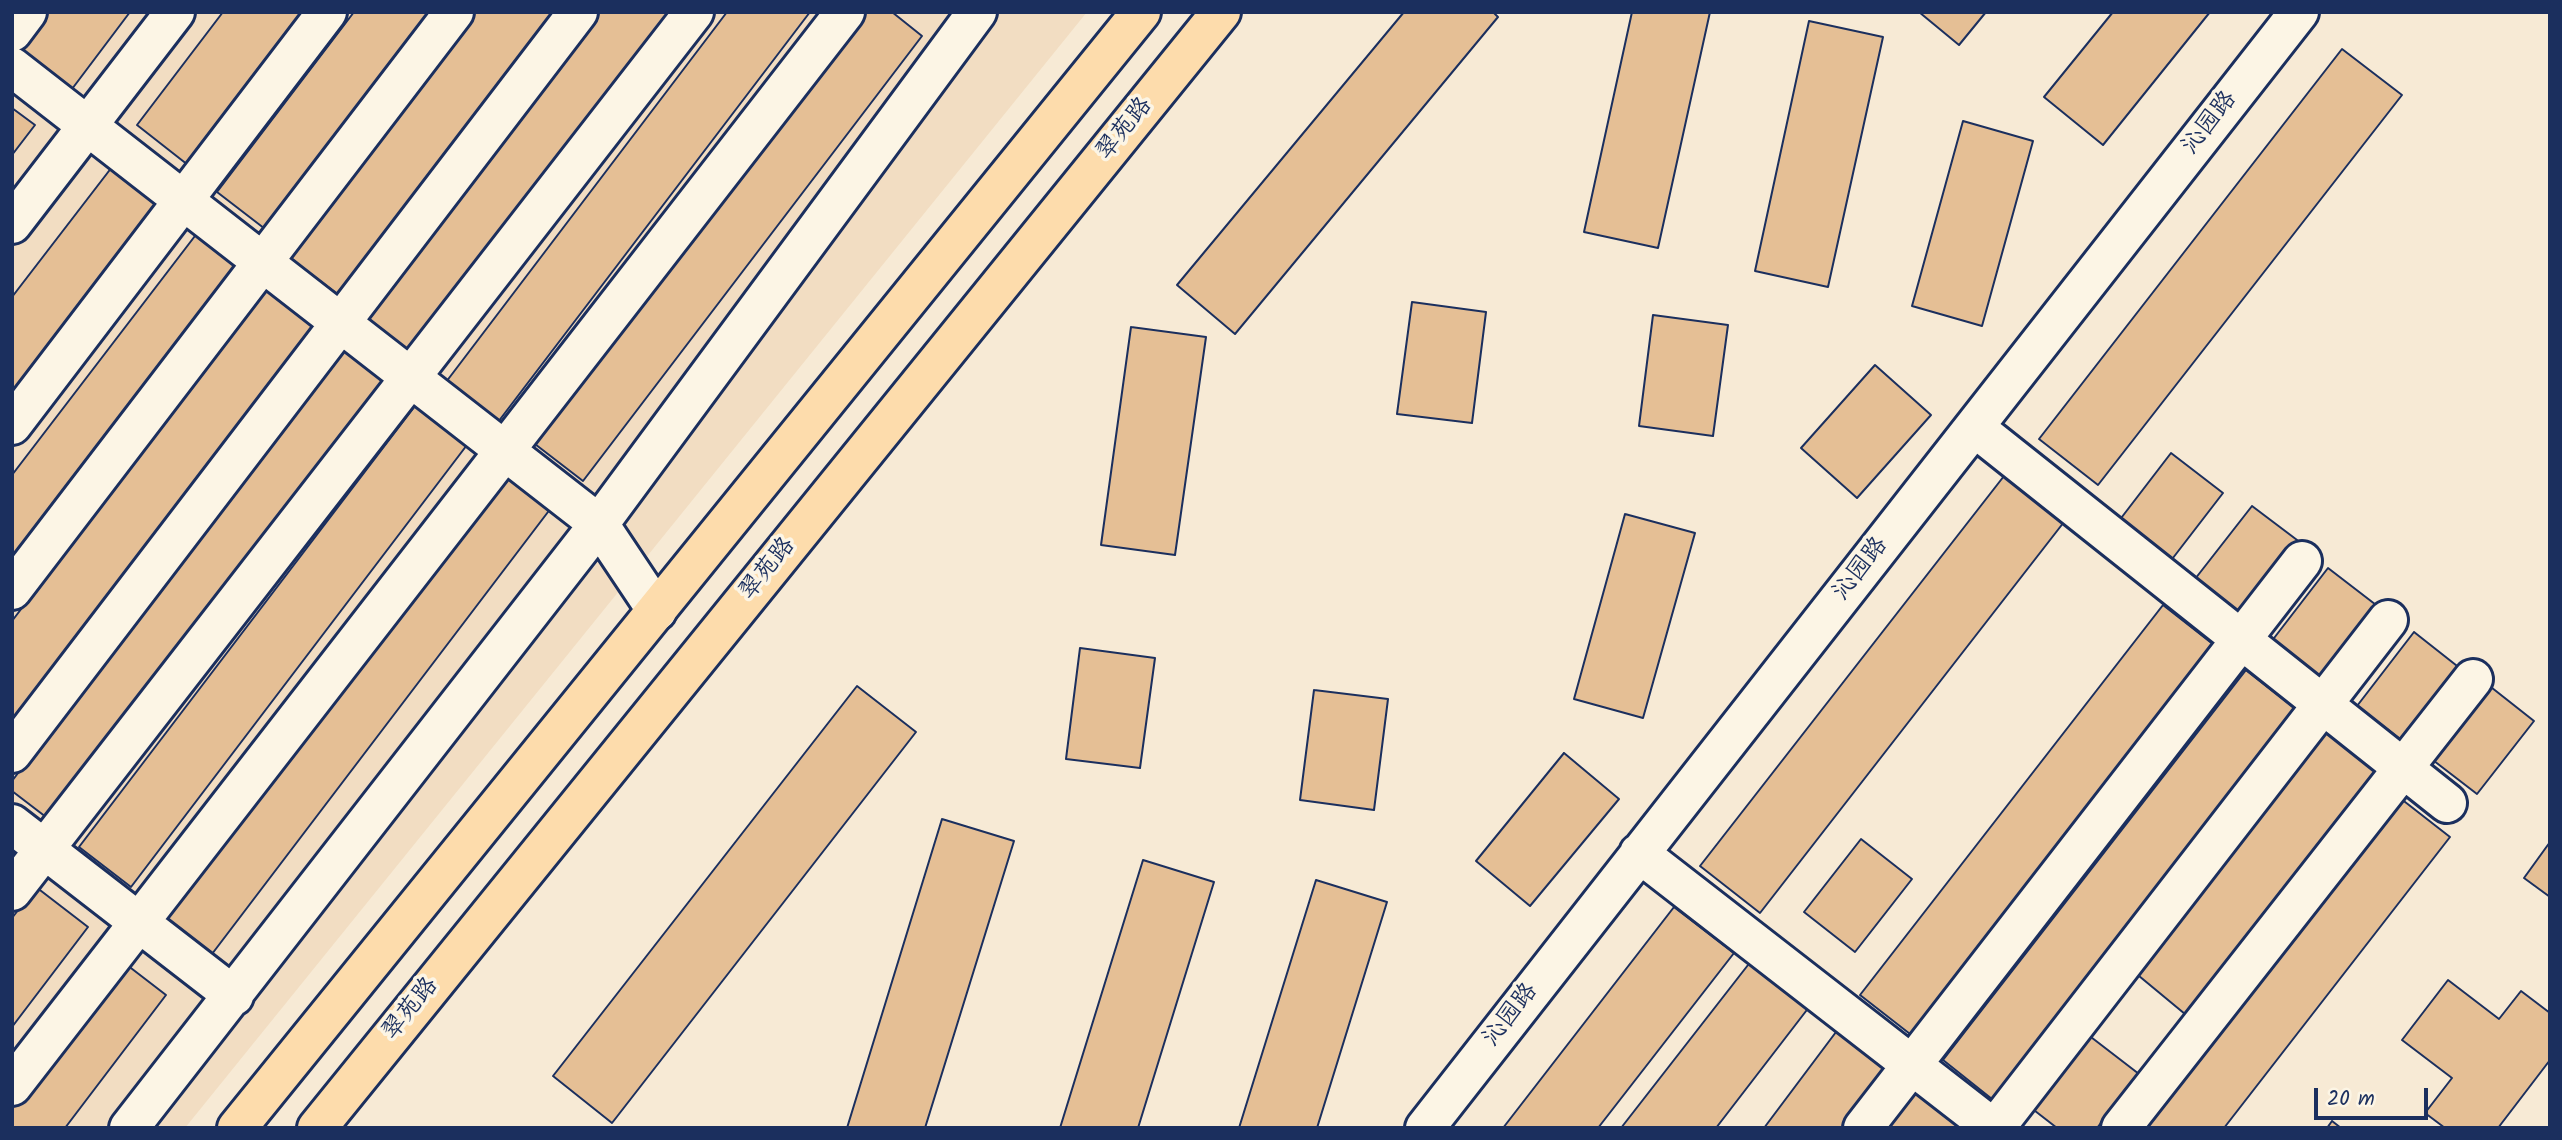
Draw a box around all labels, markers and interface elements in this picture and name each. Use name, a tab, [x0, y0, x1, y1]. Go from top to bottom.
street label: 沁园路	[2177, 87, 2245, 161]
street label: 翠苑路	[1092, 93, 1160, 167]
street label: 翠苑路	[735, 533, 803, 607]
street label: 沁园路	[1828, 533, 1896, 607]
street label: 翠苑路	[378, 973, 446, 1047]
street label: 沁园路	[1478, 979, 1546, 1053]
scale bar	[2317, 1074, 2431, 1118]
text: 20 m	[2327, 1083, 2375, 1116]

